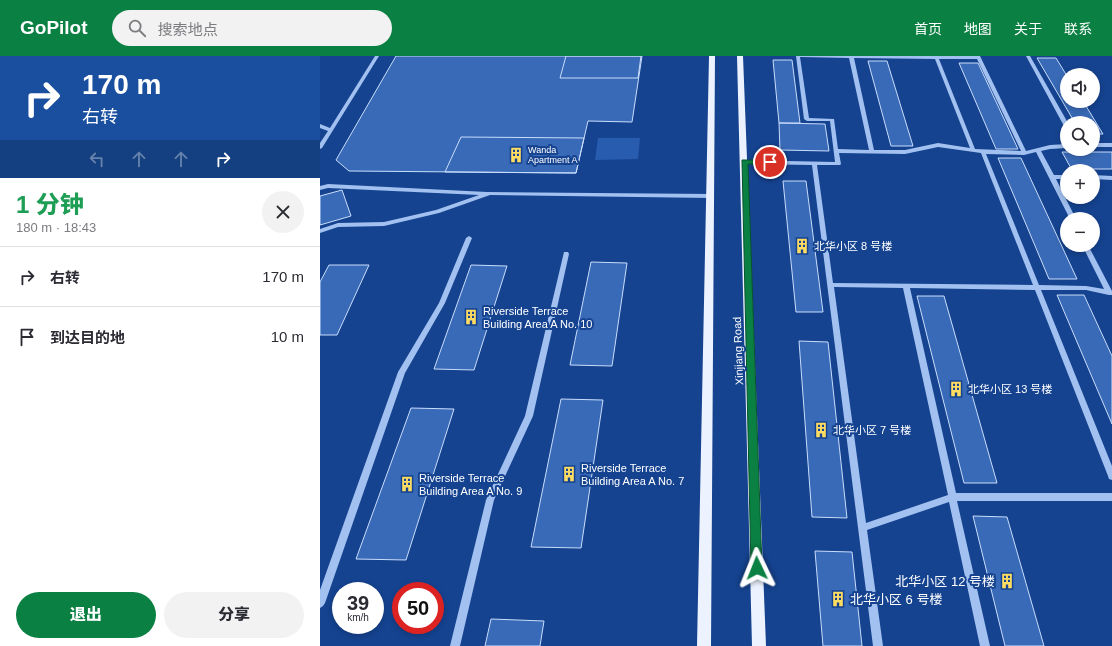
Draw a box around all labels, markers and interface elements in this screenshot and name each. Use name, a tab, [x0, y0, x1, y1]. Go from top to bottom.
search box	[112, 10, 392, 46]
text: GoPilot	[20, 17, 88, 38]
icon: search	[126, 17, 148, 39]
text: 搜索地点	[158, 21, 218, 38]
text: 首页	[914, 21, 942, 37]
text: 地图	[964, 21, 992, 37]
text: 关于	[1014, 21, 1042, 37]
text: 联系	[1064, 21, 1092, 37]
map controls	[1060, 68, 1100, 252]
button: sound	[1060, 68, 1100, 108]
text: 170 m	[82, 69, 161, 100]
icon: right	[16, 72, 68, 124]
text: 右转	[82, 107, 118, 127]
button: search	[1060, 116, 1100, 156]
place label: Wanda Apartment A	[528, 145, 578, 165]
pin	[753, 145, 787, 179]
building icon: Wanda Apartment A	[507, 146, 525, 164]
icon: left	[86, 148, 108, 170]
icon: ahead	[128, 148, 150, 170]
icon: ahead	[170, 148, 192, 170]
icon: right	[212, 148, 234, 170]
icon: arrive	[759, 151, 781, 173]
button: +	[1060, 164, 1100, 204]
text: 1 分钟	[16, 191, 84, 218]
button: close	[262, 191, 304, 233]
button: −	[1060, 212, 1100, 252]
text: 180 m · 18:43	[16, 220, 96, 235]
building icon: 北华小区 8 号楼	[793, 237, 811, 255]
place label: 北华小区 8 号楼	[814, 240, 892, 252]
icon: right	[16, 266, 38, 288]
text: 170 m	[262, 268, 304, 285]
text: 右转	[50, 269, 80, 286]
place label: Riverside Terrace Building Area A No. 10	[483, 305, 592, 330]
building icon: Riverside Terrace Building Area A No. 10	[462, 308, 480, 326]
street label: Xinjiang Road	[731, 317, 745, 385]
icon: arrive	[16, 326, 38, 348]
text: 10 m	[271, 328, 304, 345]
text: 到达目的地	[50, 329, 125, 346]
building icon: 北华小区 13 号楼	[947, 380, 965, 398]
place label: 北华小区 13 号楼	[968, 383, 1052, 395]
building icon: 北华小区 7 号楼	[812, 421, 830, 439]
place label: 北华小区 7 号楼	[833, 424, 911, 436]
place label: Riverside Terrace Building Area A No. 7	[581, 462, 684, 487]
building icon: Riverside Terrace Building Area A No. 7	[560, 465, 578, 483]
place label: Riverside Terrace Building Area A No. 9	[419, 472, 522, 497]
building icon: Riverside Terrace Building Area A No. 9	[398, 475, 416, 493]
position arrow	[736, 547, 778, 589]
building icon: 北华小区 12 号楼	[998, 572, 1016, 590]
place label: 北华小区 12 号楼	[895, 574, 995, 589]
speed limit sign: 50	[392, 582, 444, 634]
building icon: 北华小区 6 号楼	[829, 590, 847, 608]
button: 退出	[16, 592, 156, 638]
button: 分享	[164, 592, 304, 638]
text: 39	[347, 592, 369, 614]
place label: 北华小区 6 号楼	[850, 592, 942, 607]
text: km/h	[347, 612, 369, 623]

